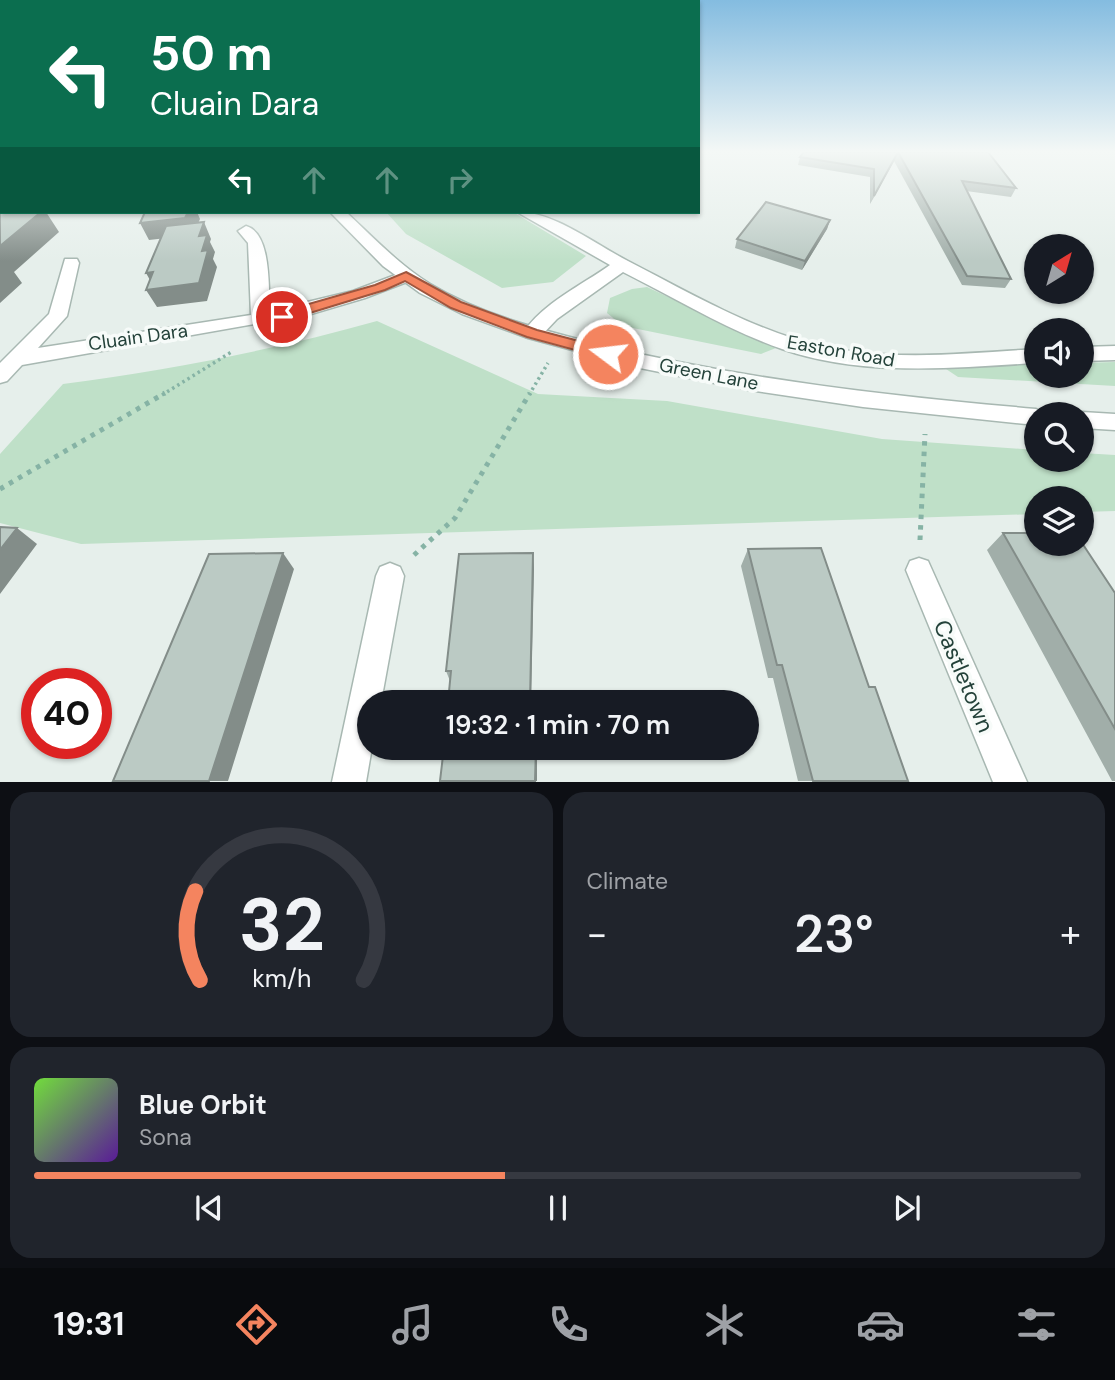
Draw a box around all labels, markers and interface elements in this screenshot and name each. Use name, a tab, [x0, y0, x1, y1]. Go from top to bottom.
text: 50 m	[150, 21, 273, 85]
icon: left	[35, 28, 126, 119]
text: Cluain Dara	[150, 83, 319, 125]
icon: left	[222, 161, 260, 199]
icon: ahead	[295, 161, 333, 199]
icon: ahead	[368, 161, 406, 199]
icon: right	[441, 161, 479, 199]
north arrow	[1024, 234, 1094, 304]
map controls	[1024, 234, 1094, 556]
pin	[252, 287, 312, 347]
icon: arrive	[263, 298, 301, 336]
position arrow	[571, 317, 645, 391]
street label: Cluain Dara	[87, 318, 189, 356]
button: sound	[1024, 318, 1094, 388]
street label: Easton Road	[785, 329, 897, 373]
street label: Green Lane	[657, 352, 761, 396]
button: search	[1024, 402, 1094, 472]
button: layers	[1024, 486, 1094, 556]
street label: Castletown	[927, 615, 1001, 737]
speed limit sign: 40	[21, 668, 112, 759]
text: 19:32 · 1 min · 70 m	[446, 708, 670, 742]
text: Climate	[587, 866, 668, 896]
text: 32	[238, 879, 324, 974]
text: 23°	[794, 900, 874, 968]
text: −	[587, 909, 607, 959]
text: +	[1060, 909, 1081, 959]
text: km/h	[252, 962, 311, 995]
text: Blue Orbit	[139, 1088, 267, 1122]
text: Sona	[139, 1122, 192, 1152]
icon: previous	[190, 1189, 228, 1227]
icon: pause	[539, 1189, 577, 1227]
icon: next	[888, 1189, 926, 1227]
icon: directions	[232, 1300, 281, 1349]
icon: music	[388, 1300, 437, 1349]
icon: phone	[544, 1300, 593, 1349]
icon: climate	[700, 1300, 749, 1349]
icon: car	[856, 1300, 905, 1349]
icon: filters	[1012, 1300, 1061, 1349]
text: 19:31	[54, 1303, 124, 1345]

